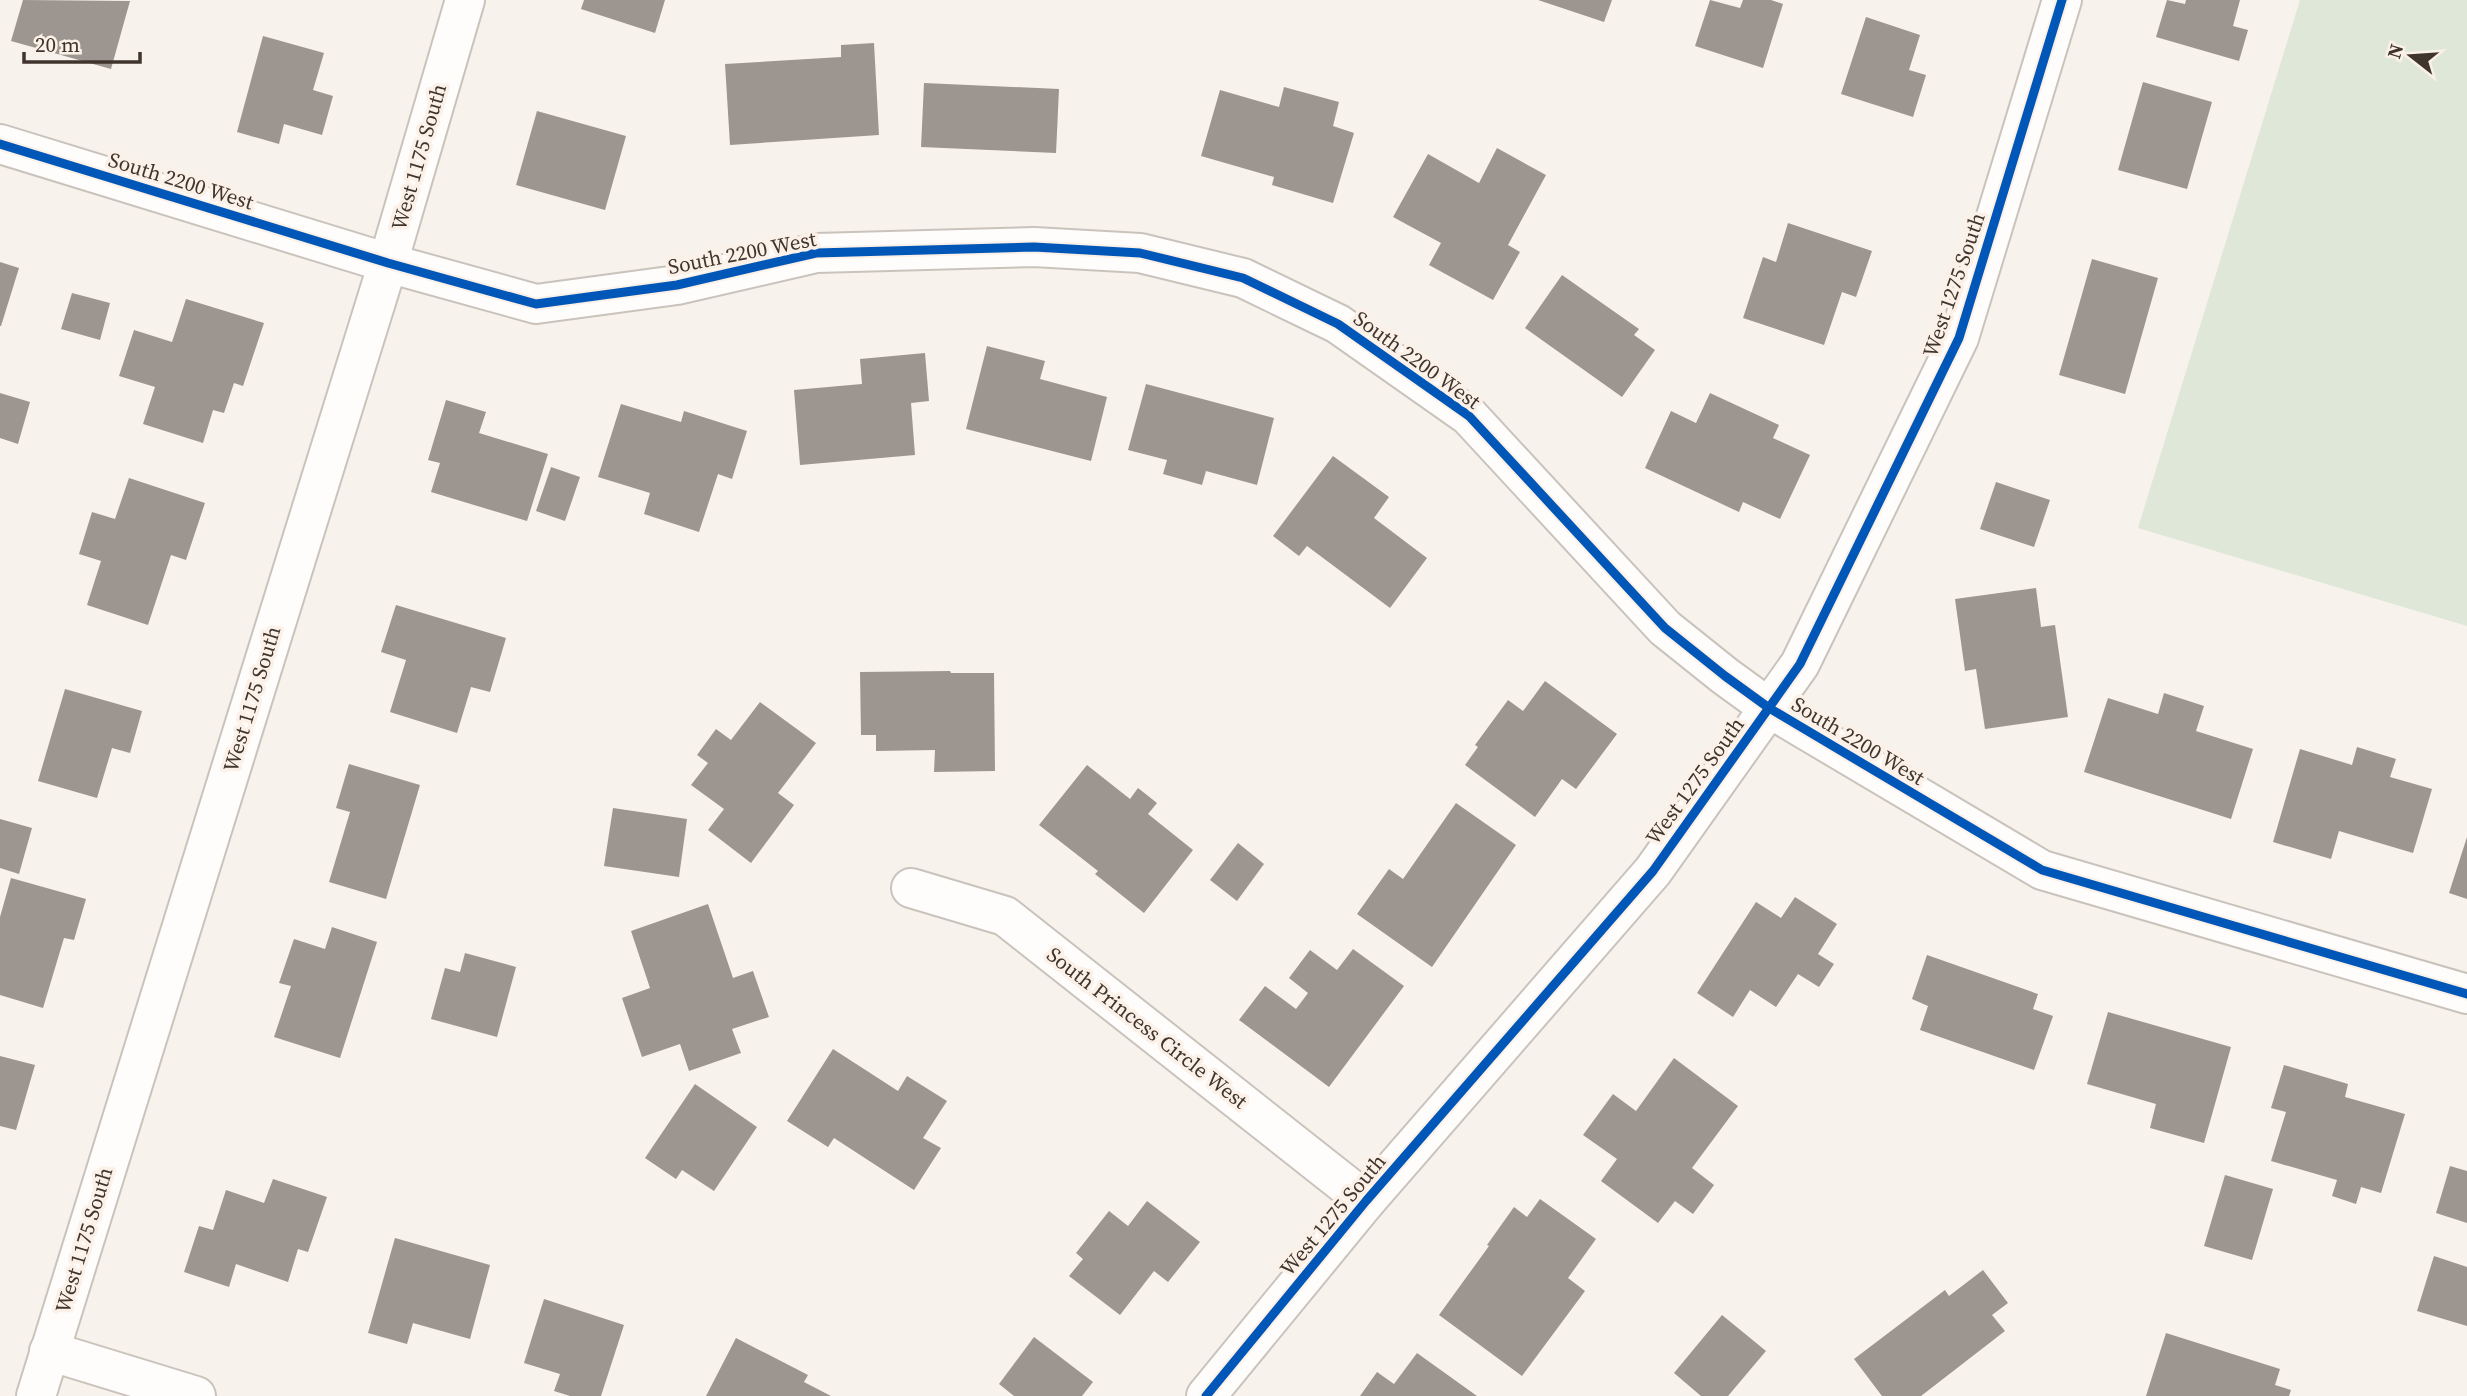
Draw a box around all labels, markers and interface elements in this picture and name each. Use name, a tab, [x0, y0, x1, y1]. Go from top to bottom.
scale bar	[24, 21, 140, 65]
north arrow	[2376, 21, 2446, 91]
text: 20 m	[35, 30, 80, 59]
text: N	[2380, 40, 2409, 61]
street label: West 1175 South	[384, 80, 453, 233]
street label: South 2200 West	[105, 145, 257, 216]
street label: West 1275 South	[1915, 209, 1992, 361]
street label: South 2200 West	[665, 224, 819, 281]
street label: South 2200 West	[1348, 304, 1487, 416]
street label: West 1175 South	[216, 622, 287, 775]
street label: South 2200 West	[1786, 689, 1930, 792]
street label: West 1275 South	[1639, 711, 1751, 850]
street label: South Princess Circle West	[1041, 940, 1254, 1115]
street label: West 1275 South	[1273, 1148, 1392, 1282]
street label: West 1175 South	[48, 1163, 119, 1316]

